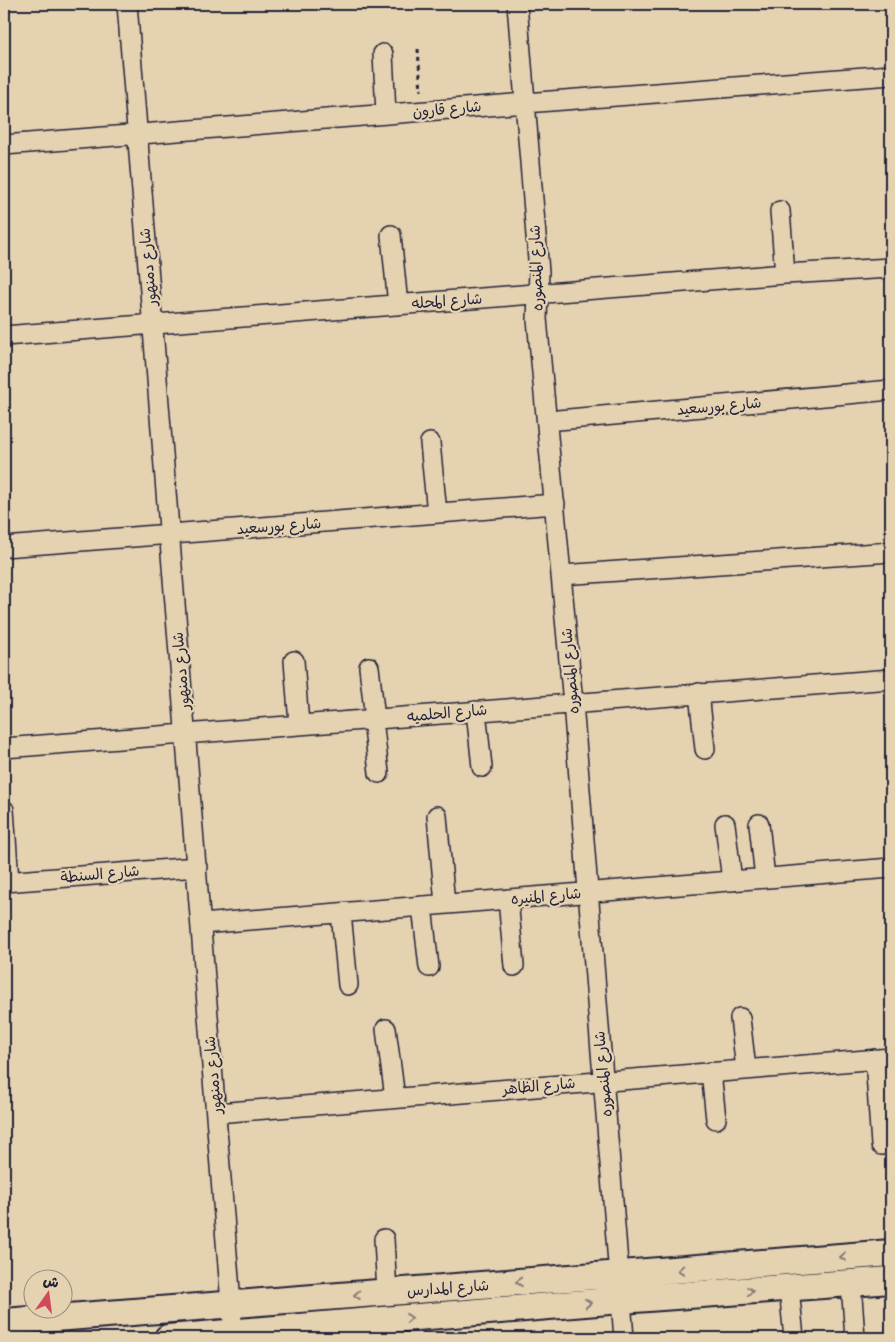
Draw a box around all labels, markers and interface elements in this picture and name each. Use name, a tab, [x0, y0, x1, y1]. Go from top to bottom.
street label: شارع قارون	[411, 93, 483, 125]
street label: شارع المنصوره	[522, 224, 550, 312]
street label: شارع دمنهور	[132, 227, 164, 308]
street label: شارع المحله	[411, 286, 483, 316]
street label: شارع بورسعيد	[676, 389, 762, 423]
street label: شارع بورسعيد	[236, 510, 322, 542]
street label: شارع المنصوره	[553, 627, 587, 715]
street label: شارع دمنهور	[165, 631, 197, 712]
street label: شارع الحلميه	[406, 697, 488, 729]
street label: شارع السنطة	[59, 858, 141, 890]
street label: شارع المنيره	[510, 880, 582, 912]
street label: شارع المنصوره	[586, 1030, 620, 1118]
street label: شارع دمنهور	[197, 1035, 229, 1116]
street label: شارع الظاهر	[499, 1070, 577, 1102]
one-way arrow	[838, 1251, 846, 1262]
one-way arrow	[676, 1264, 684, 1275]
text: ش	[41, 1268, 62, 1296]
north arrow	[22, 1270, 72, 1320]
street label: شارع المدارس	[406, 1272, 490, 1304]
one-way arrow	[514, 1277, 522, 1288]
one-way arrow	[746, 1285, 754, 1296]
one-way arrow	[352, 1289, 360, 1300]
one-way arrow	[584, 1298, 592, 1309]
one-way arrow	[405, 1312, 413, 1323]

